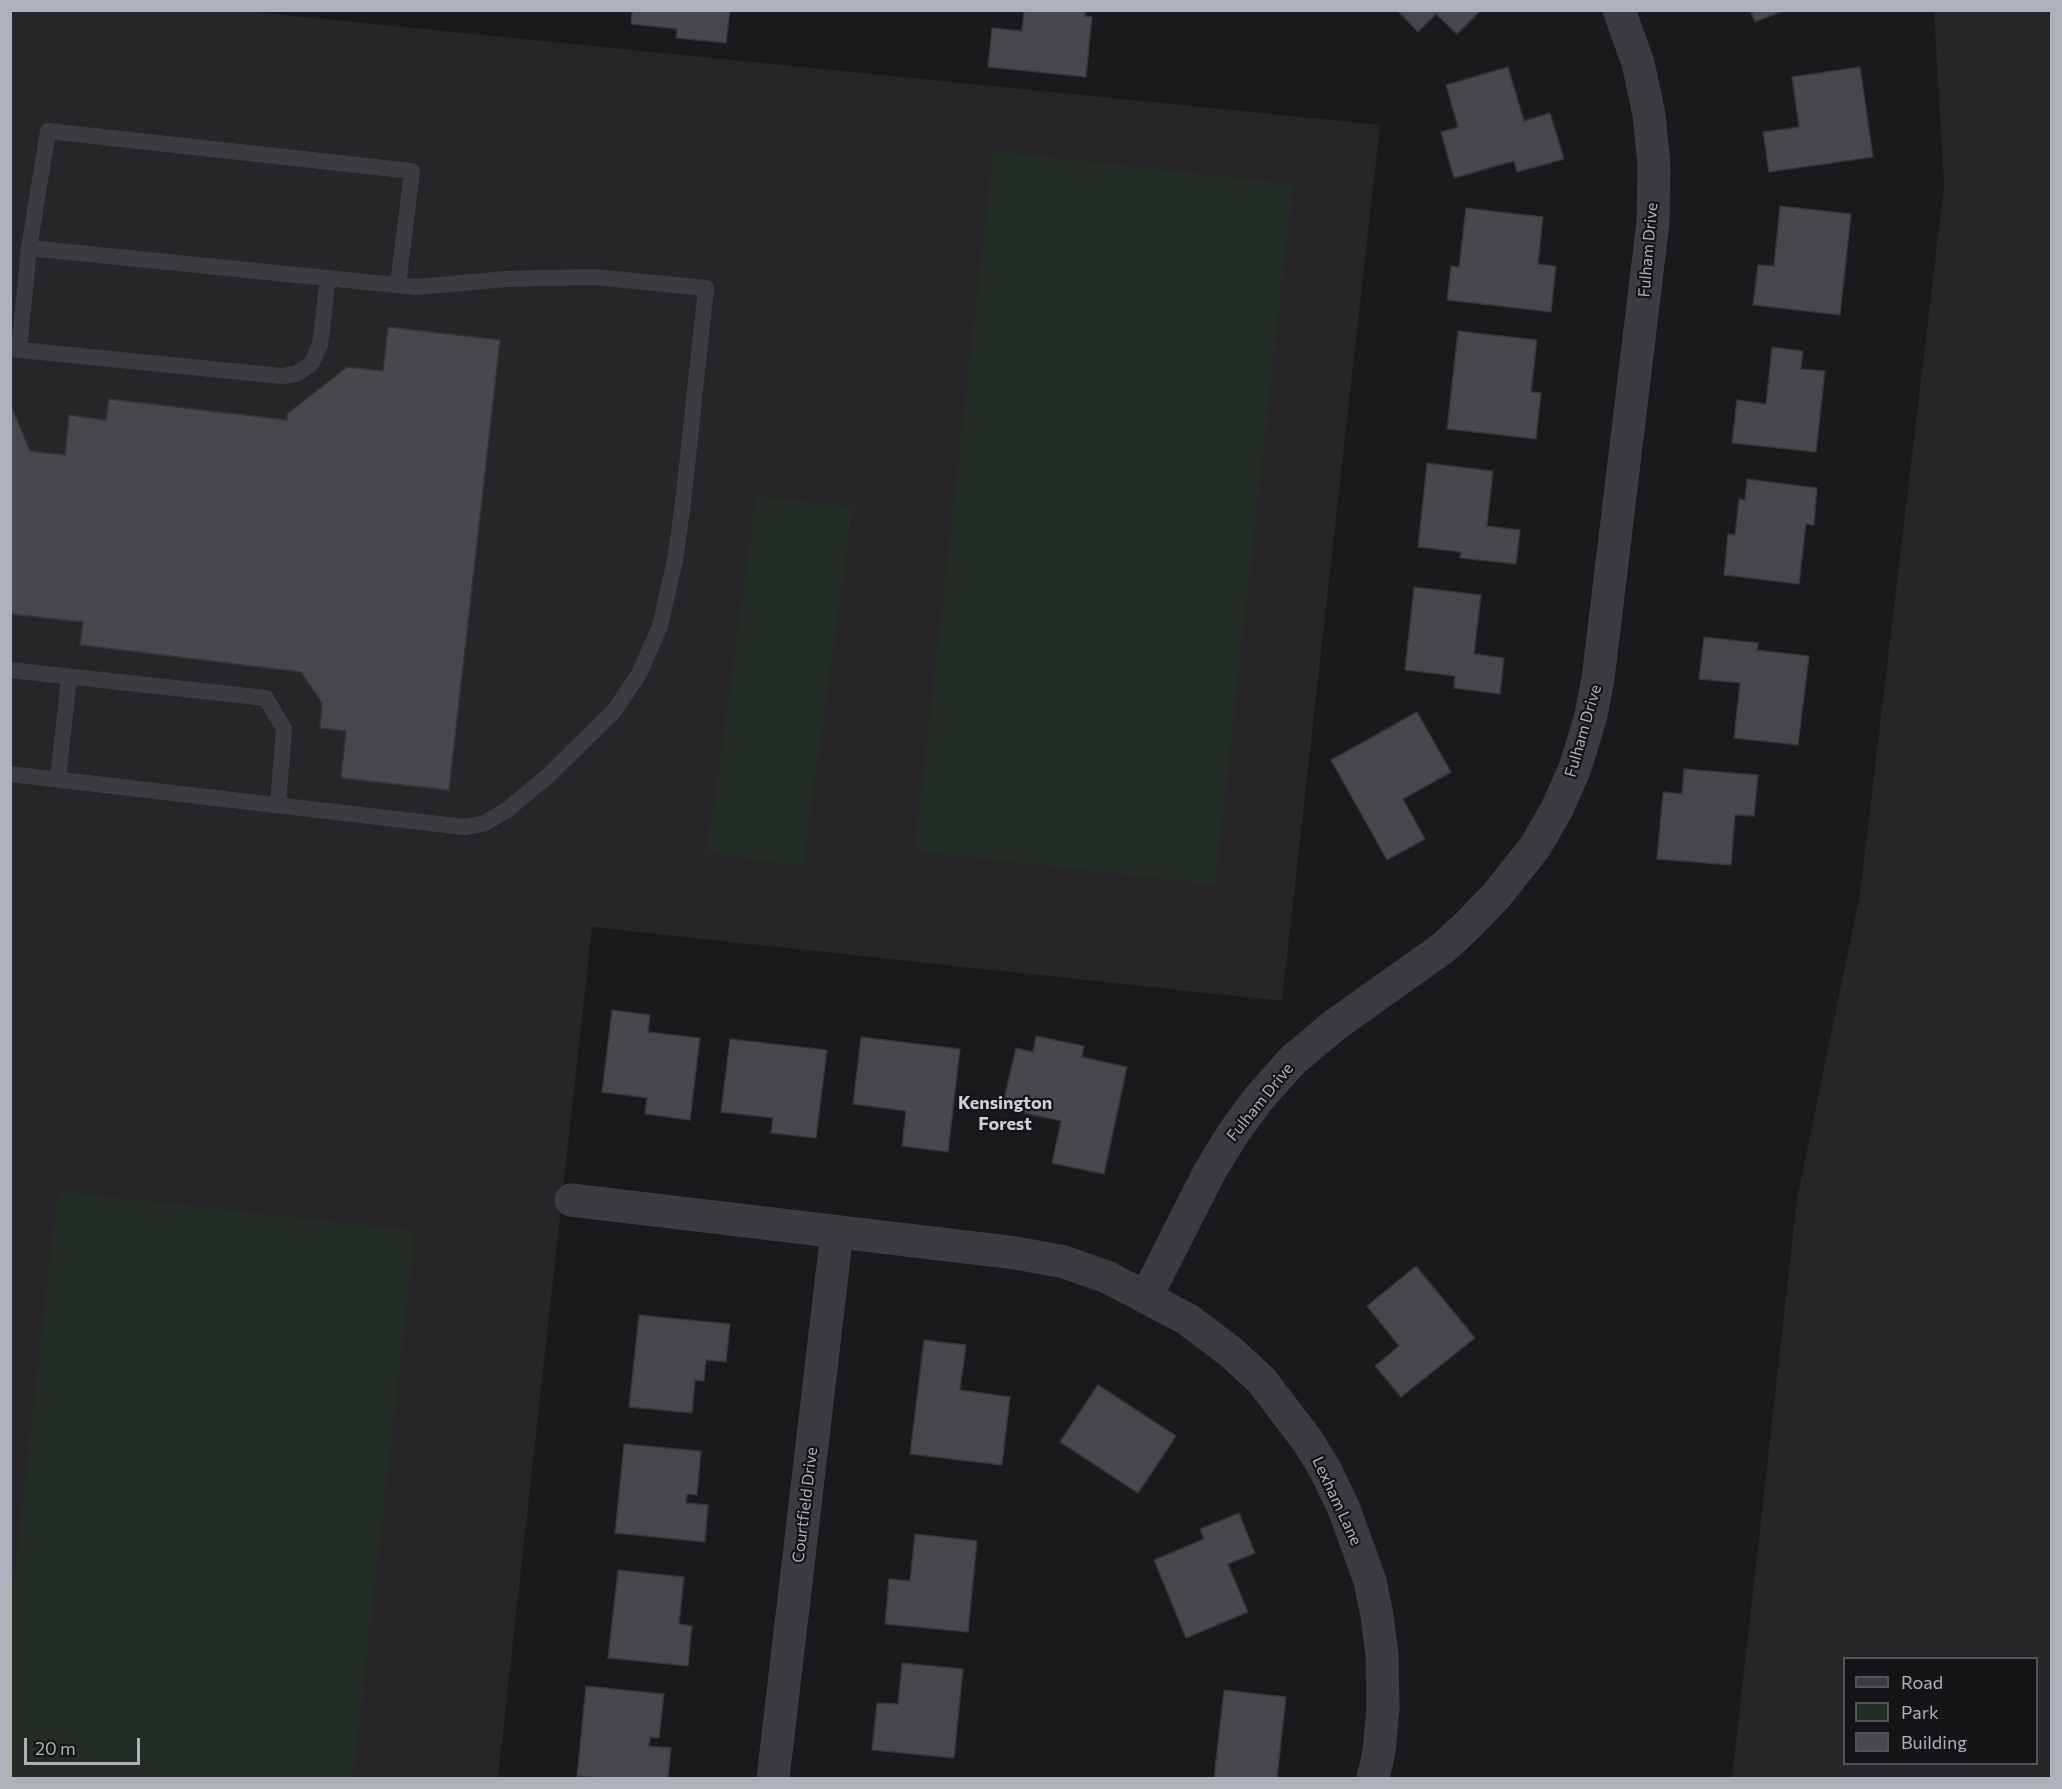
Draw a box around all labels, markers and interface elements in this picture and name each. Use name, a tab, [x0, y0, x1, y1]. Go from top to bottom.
street label: Fulham Drive	[1634, 202, 1662, 298]
street label: Fulham Drive	[1561, 683, 1605, 779]
street label: Fulham Drive	[1223, 1059, 1297, 1145]
district label: Kensington Forest	[958, 1092, 1052, 1134]
street label: Courtfield Drive	[788, 1446, 822, 1564]
street label: Lexham Lane	[1308, 1454, 1366, 1548]
legend	[1843, 1657, 2038, 1765]
text: Road	[1901, 1671, 1943, 1693]
text: Park	[1901, 1701, 1939, 1723]
scale bar	[27, 1726, 142, 1764]
text: Building	[1901, 1731, 1967, 1753]
text: 20 m	[35, 1737, 76, 1759]

